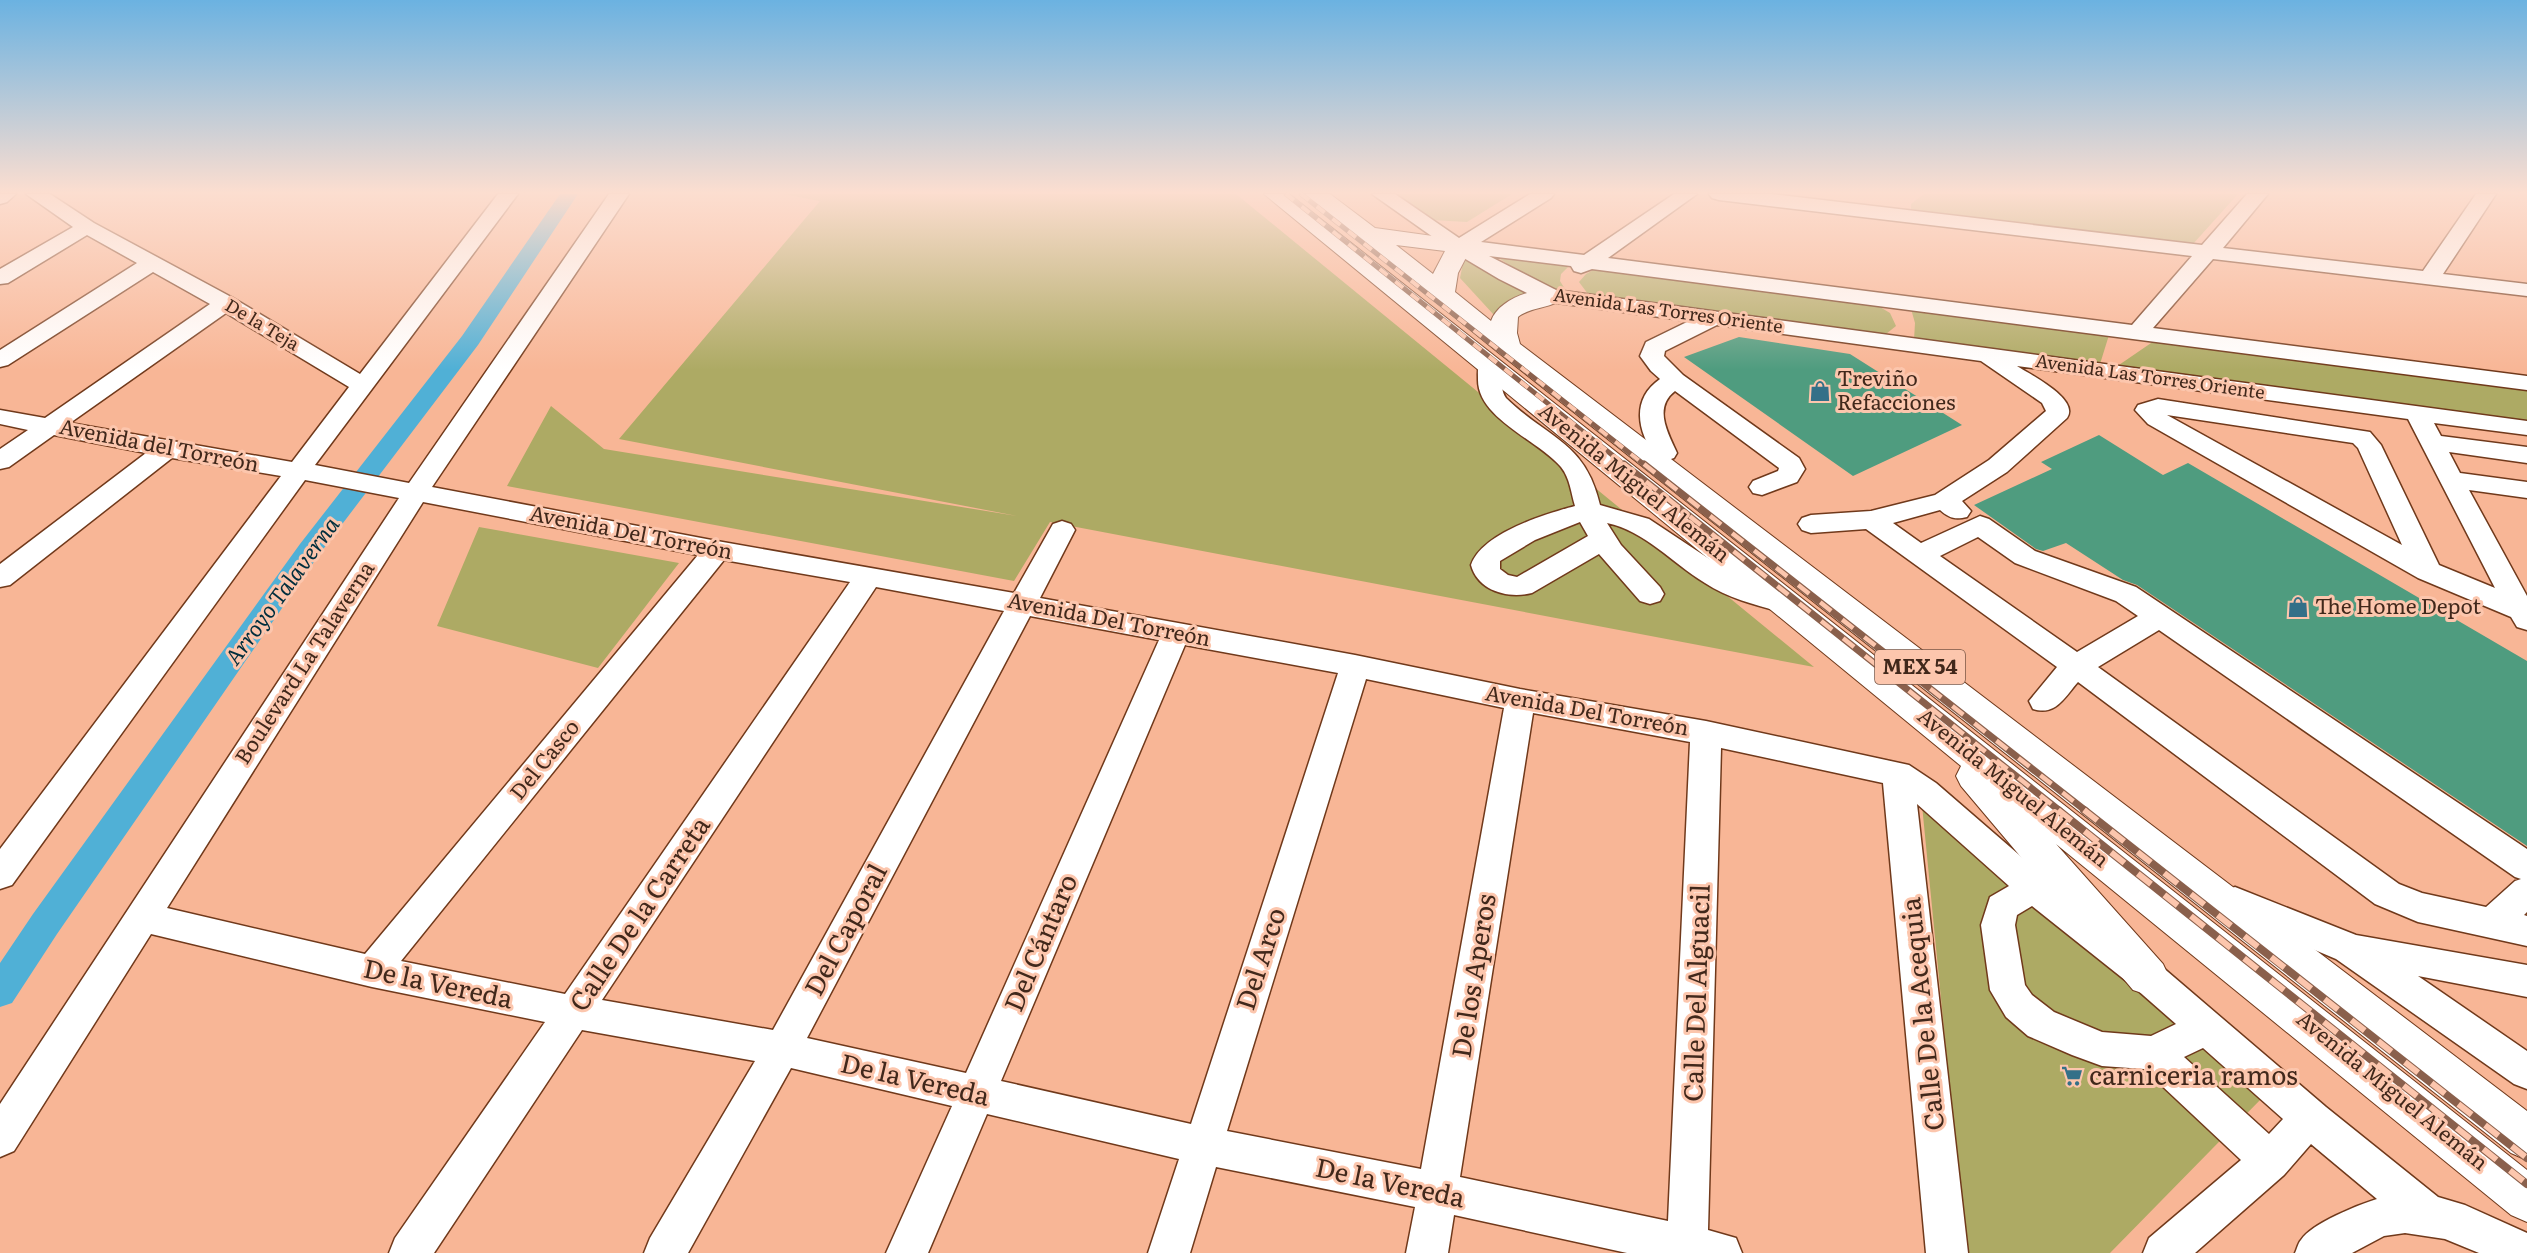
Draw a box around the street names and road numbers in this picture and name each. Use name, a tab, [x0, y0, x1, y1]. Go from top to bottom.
street label: Avenida Las Torres Oriente	[1552, 280, 1785, 339]
street label: De la Teja	[221, 291, 305, 357]
street label: Avenida Las Torres Oriente	[2034, 346, 2267, 405]
street label: Avenida Miguel Alemán	[1533, 394, 1738, 568]
street label: Avenida del Torreón	[57, 409, 262, 478]
street label: Avenida Del Torreón	[527, 496, 736, 565]
street label: Boulevard La Talaverna	[226, 554, 381, 769]
street label: Avenida Del Torreón	[1005, 583, 1214, 652]
road number: MEX 54	[1875, 650, 1965, 684]
street label: Avenida Del Torreón	[1483, 675, 1692, 742]
street label: Avenida Miguel Alemán	[1912, 699, 2117, 873]
street label: Del Casco	[501, 712, 585, 805]
street label: Calle De la Carreta	[558, 807, 718, 1018]
street label: Del Caporal	[793, 856, 895, 1002]
street label: Del Cántaro	[992, 867, 1085, 1017]
street label: Calle Del Alguacil	[1671, 883, 1718, 1102]
street label: De los Aperos	[1439, 891, 1504, 1060]
street label: Calle De la Acequia	[1889, 896, 1952, 1133]
street label: Del Arco	[1224, 902, 1293, 1014]
street label: De la Vereda	[360, 947, 517, 1016]
street label: Avenida Miguel Alemán	[2291, 1002, 2496, 1176]
street label: De la Vereda	[837, 1041, 994, 1114]
street label: De la Vereda	[1312, 1146, 1469, 1215]

